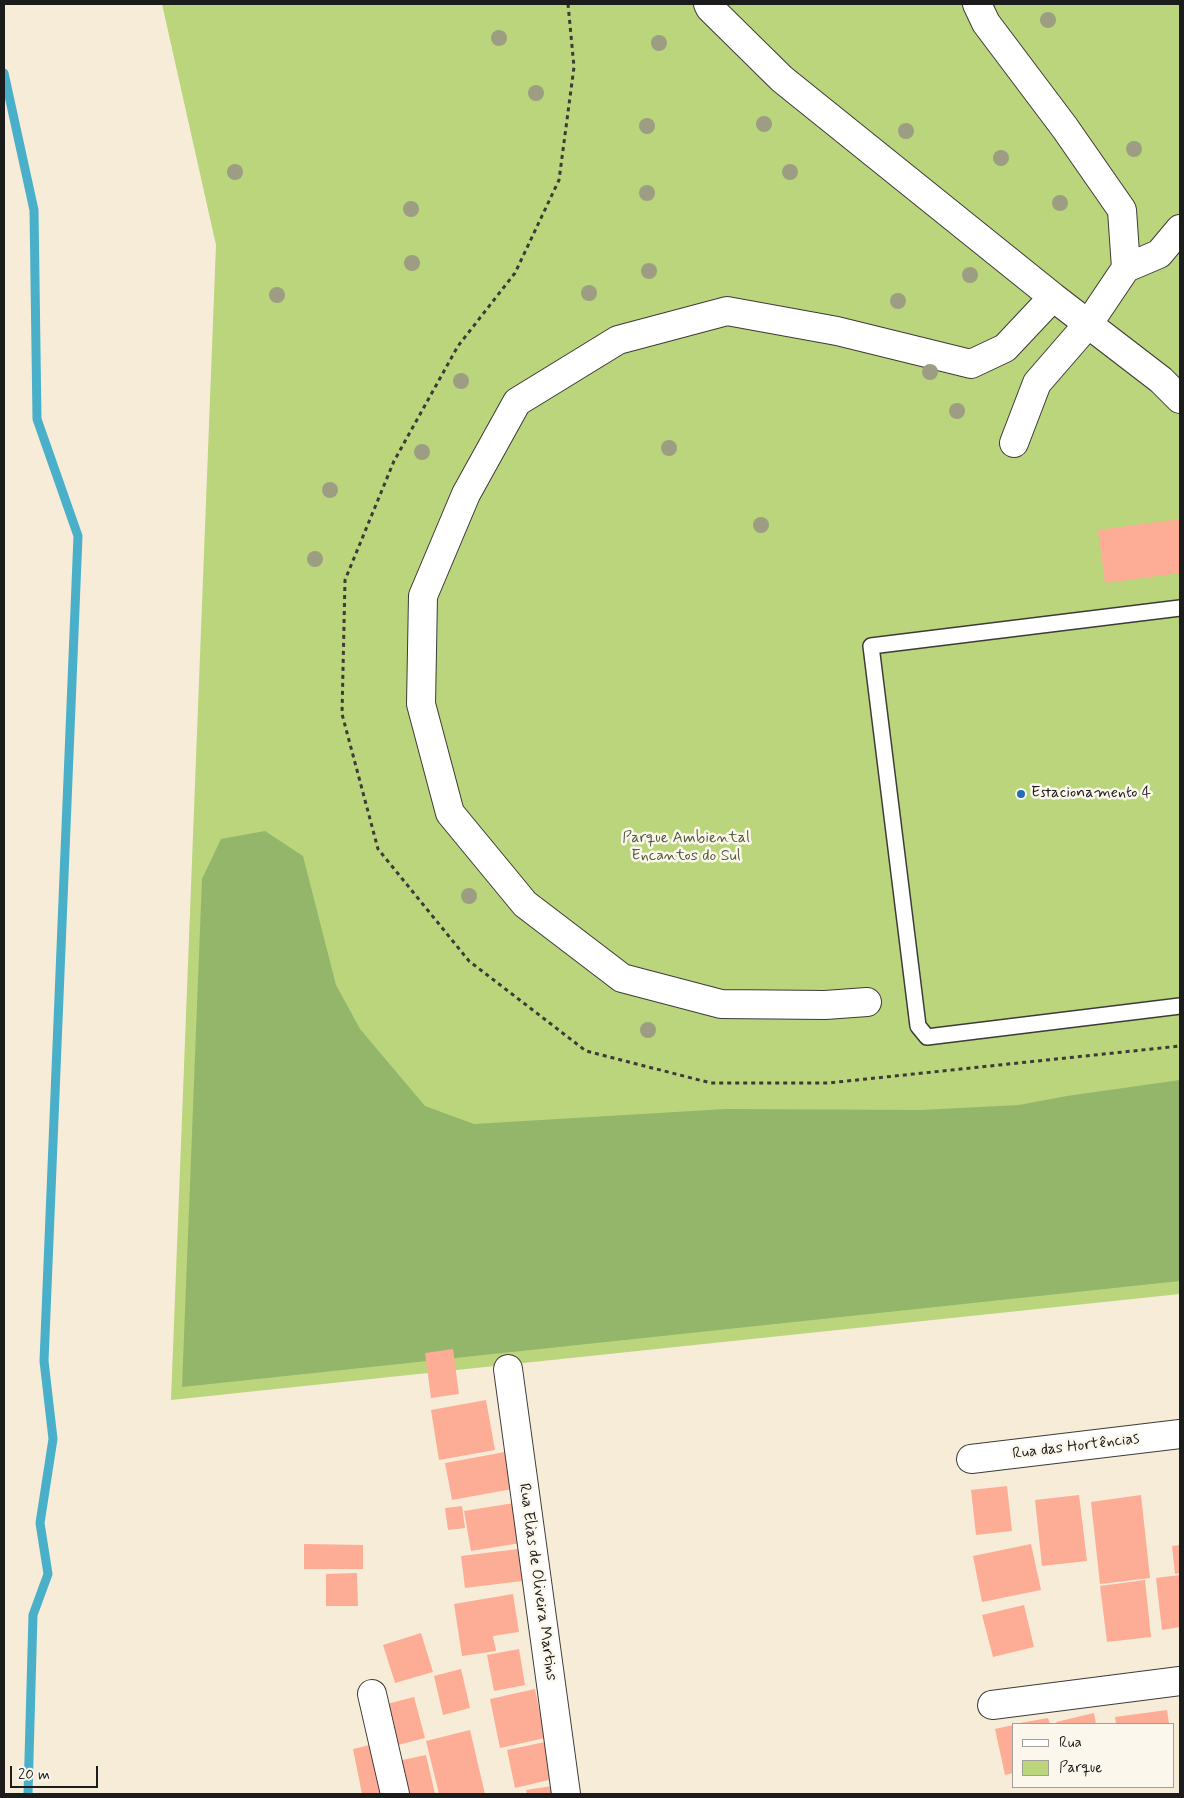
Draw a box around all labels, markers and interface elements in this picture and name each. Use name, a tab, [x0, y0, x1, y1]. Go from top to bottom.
place label: Estacionamento 4	[1031, 784, 1151, 804]
marker: Estacionamento 4	[1015, 788, 1027, 800]
park label: Parque Ambiental Encantos do Sul	[622, 829, 750, 867]
street label: Rua das Hortências	[1011, 1430, 1141, 1464]
street label: Rua Elias de Oliveira Martins	[514, 1482, 560, 1682]
legend	[1012, 1723, 1174, 1788]
text: Rua	[1059, 1733, 1082, 1753]
scale bar	[12, 1756, 100, 1788]
text: Parque	[1059, 1758, 1102, 1778]
text: 20 m	[18, 1765, 50, 1785]

